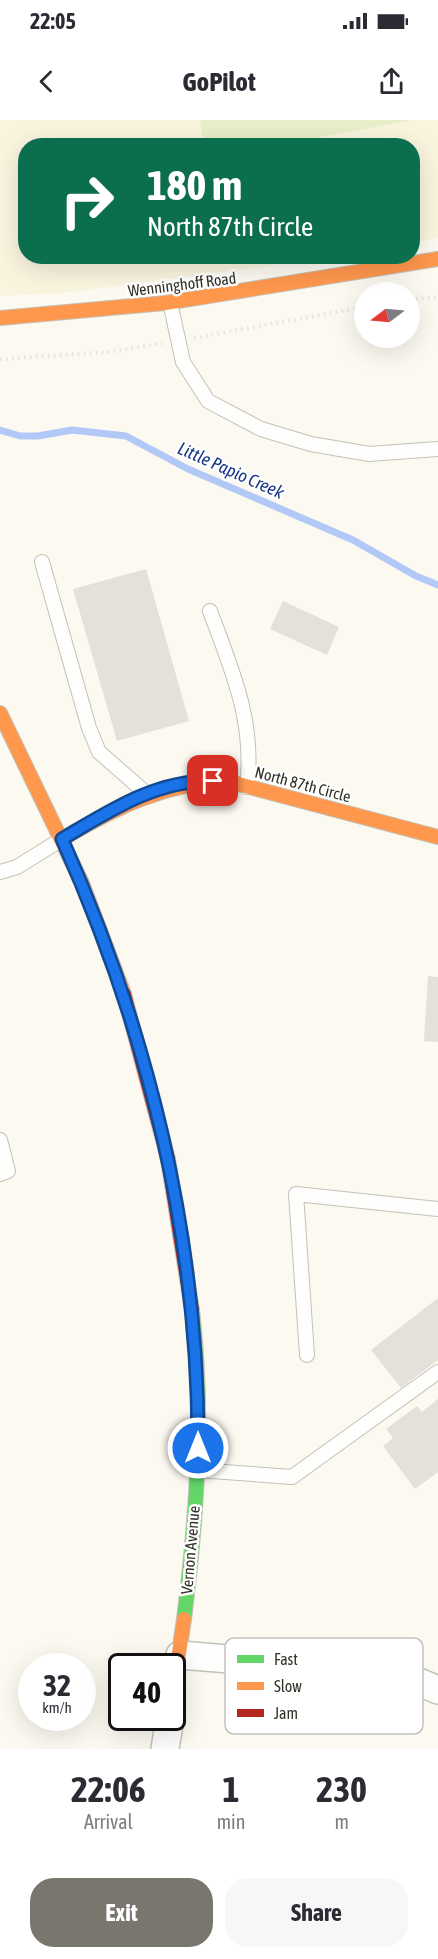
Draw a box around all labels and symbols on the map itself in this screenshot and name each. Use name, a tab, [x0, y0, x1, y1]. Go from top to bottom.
street label: Wenninghoff Road	[127, 268, 237, 301]
north arrow	[354, 282, 420, 348]
water label: Little Papio Creek	[175, 437, 288, 503]
pin	[187, 755, 238, 806]
street label: North 87th Circle	[253, 763, 353, 805]
position arrow	[166, 1416, 230, 1480]
street label: Vernon Avenue	[177, 1505, 203, 1595]
legend	[225, 1638, 423, 1734]
text: Fast	[274, 1650, 298, 1668]
speed limit sign: 40	[108, 1653, 186, 1731]
text: Slow	[274, 1677, 302, 1695]
text: Jam	[274, 1704, 298, 1722]

